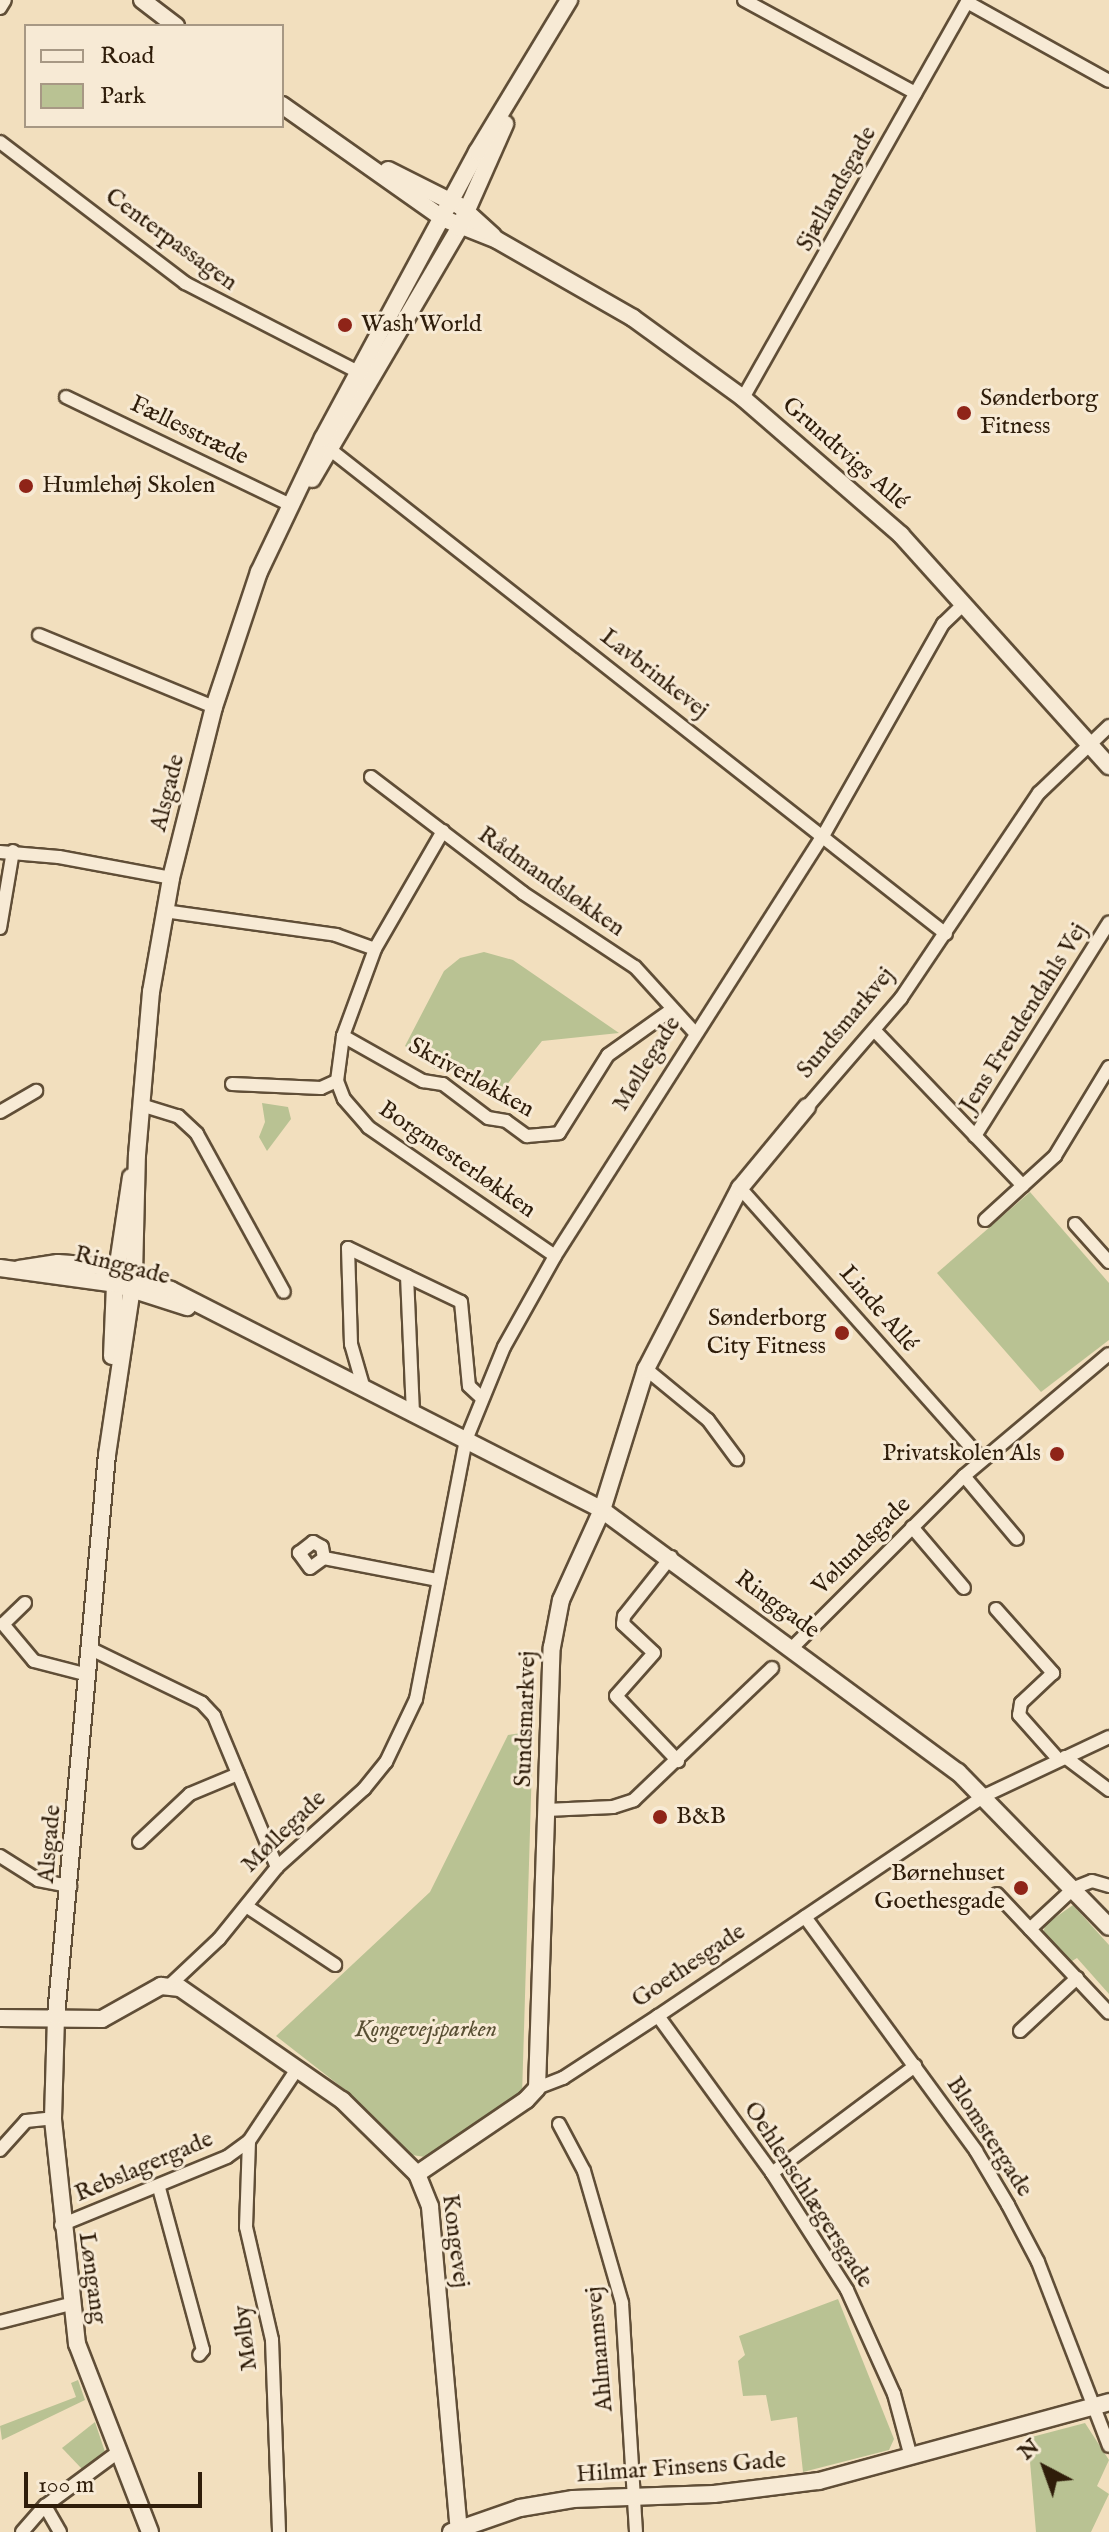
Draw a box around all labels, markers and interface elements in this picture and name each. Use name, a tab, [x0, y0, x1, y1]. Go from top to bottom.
legend	[24, 24, 284, 128]
text: Road	[100, 41, 154, 72]
text: Park	[100, 81, 146, 112]
street label: Sjællandsgade	[791, 121, 883, 257]
street label: Centerpassagen	[99, 182, 243, 298]
place label: Wash World	[361, 311, 482, 339]
marker: Wash World	[336, 316, 354, 334]
place label: Sønderborg Fitness	[980, 385, 1098, 441]
street label: Fællesstræde	[125, 390, 253, 472]
street label: Grundtvigs Allé	[776, 391, 914, 517]
marker: Sønderborg Fitness	[955, 404, 973, 422]
place label: Humlehøj Skolen	[42, 472, 215, 500]
marker: Humlehøj Skolen	[17, 477, 35, 495]
street label: Lavbrinkevej	[594, 623, 714, 725]
street label: Alsgade	[145, 751, 191, 835]
street label: Rådmandsløkken	[472, 821, 630, 943]
street label: Jens Freudendahls Vej	[954, 918, 1094, 1118]
street label: Sundsmarkvej	[791, 961, 901, 1085]
street label: Møllegade	[607, 1011, 687, 1117]
street label: Skriverløkken	[403, 1032, 539, 1124]
street label: Borgmesterløkken	[373, 1095, 541, 1225]
street label: Ringgade	[71, 1240, 173, 1292]
street label: Linde Allé	[832, 1260, 924, 1358]
place label: Sønderborg City Fitness	[707, 1305, 826, 1361]
marker: Sønderborg City Fitness	[833, 1324, 851, 1342]
place label: Privatskolen Als	[882, 1440, 1041, 1468]
marker: Privatskolen Als	[1048, 1445, 1066, 1463]
street label: Vølundsgade	[807, 1491, 917, 1601]
street label: Ringgade	[729, 1565, 825, 1645]
street label: Sundsmarkvej	[509, 1650, 543, 1788]
street label: Møllegade	[236, 1785, 332, 1879]
place label: B&B	[676, 1803, 726, 1831]
street label: Alsgade	[32, 1804, 68, 1884]
marker: B&B	[651, 1808, 669, 1826]
place label: Børnehuset Goethesgade	[874, 1860, 1005, 1916]
marker: Børnehuset Goethesgade	[1012, 1879, 1030, 1897]
street label: Goethesgade	[627, 1918, 751, 2014]
park label: Kongevejsparken	[355, 2016, 497, 2044]
street label: Blomstergade	[939, 2072, 1039, 2202]
street label: Oehlenschlægersgade	[737, 2096, 879, 2294]
street label: Rebslagergade	[71, 2125, 217, 2209]
street label: Kongevej	[435, 2193, 475, 2289]
street label: Løngang	[71, 2230, 113, 2326]
street label: Ahlmannsvej	[580, 2285, 620, 2413]
street label: Mølby	[228, 2303, 264, 2373]
north arrow	[1005, 2428, 1085, 2508]
text: N	[1013, 2433, 1046, 2467]
street label: Hilmar Finsens Gade	[575, 2446, 787, 2490]
scale bar	[28, 2456, 206, 2506]
text: 100 m	[38, 2470, 94, 2501]

